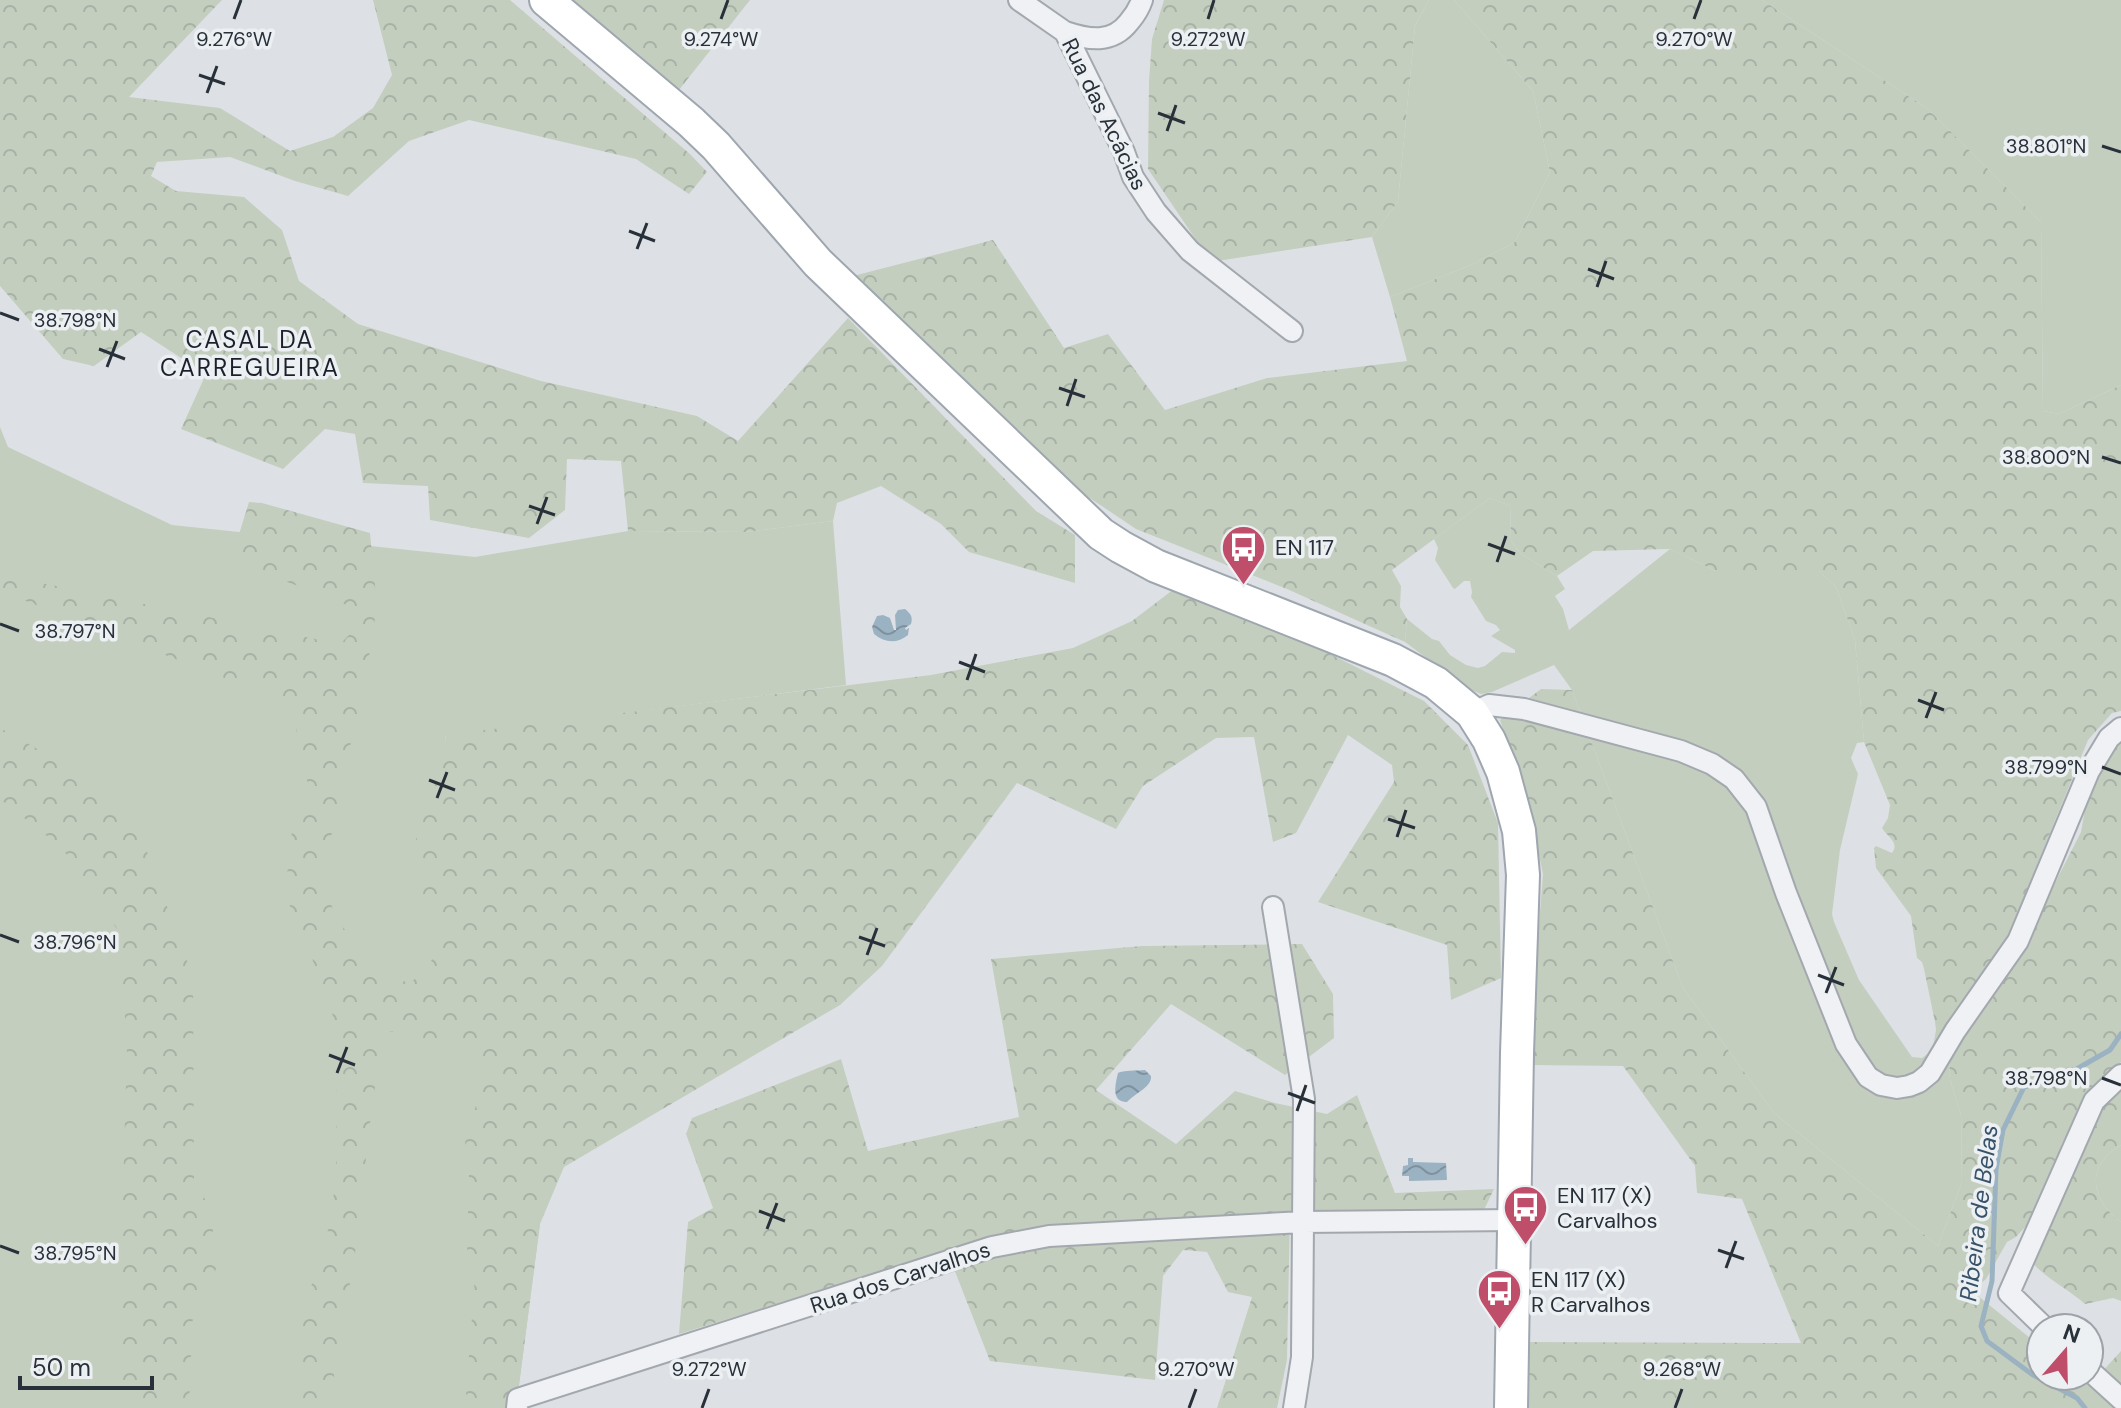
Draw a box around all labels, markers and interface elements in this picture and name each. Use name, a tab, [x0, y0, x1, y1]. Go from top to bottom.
text: 9.276°W	[196, 26, 272, 52]
text: 9.274°W	[684, 26, 758, 52]
text: 9.272°W	[1171, 26, 1246, 52]
text: 9.270°W	[1655, 26, 1733, 52]
street label: Rua das Acácias	[1055, 33, 1154, 195]
text: 38.801°N	[2006, 133, 2086, 159]
text: 38.798°N	[34, 307, 116, 333]
district label: CASAL DA CARREGUEIRA	[160, 324, 340, 383]
text: 38.800°N	[2002, 444, 2090, 470]
bus stop icon: EN 117	[1220, 523, 1268, 586]
place label: EN 117	[1275, 533, 1334, 562]
text: 38.797°N	[35, 618, 115, 644]
text: 38.799°N	[2004, 754, 2088, 780]
text: 38.796°N	[33, 929, 117, 955]
text: 38.798°N	[2005, 1065, 2087, 1091]
water label: Ribeira de Belas	[1952, 1123, 2005, 1303]
place label: EN 117 (X) Carvalhos	[1557, 1181, 1658, 1235]
bus stop icon: EN 117 (X) Carvalhos	[1502, 1184, 1550, 1247]
street label: Rua dos Carvalhos	[806, 1235, 994, 1320]
text: 38.795°N	[34, 1240, 116, 1266]
place label: EN 117 (X) R Carvalhos	[1531, 1265, 1650, 1319]
bus stop icon: EN 117 (X) R Carvalhos	[1476, 1268, 1524, 1331]
north arrow	[2025, 1312, 2105, 1392]
text: N	[2059, 1317, 2084, 1350]
scale bar	[20, 1340, 152, 1390]
text: 50 m	[32, 1352, 91, 1383]
text: 9.272°W	[672, 1356, 747, 1382]
text: 9.270°W	[1157, 1356, 1235, 1382]
text: 9.268°W	[1643, 1356, 1721, 1382]

